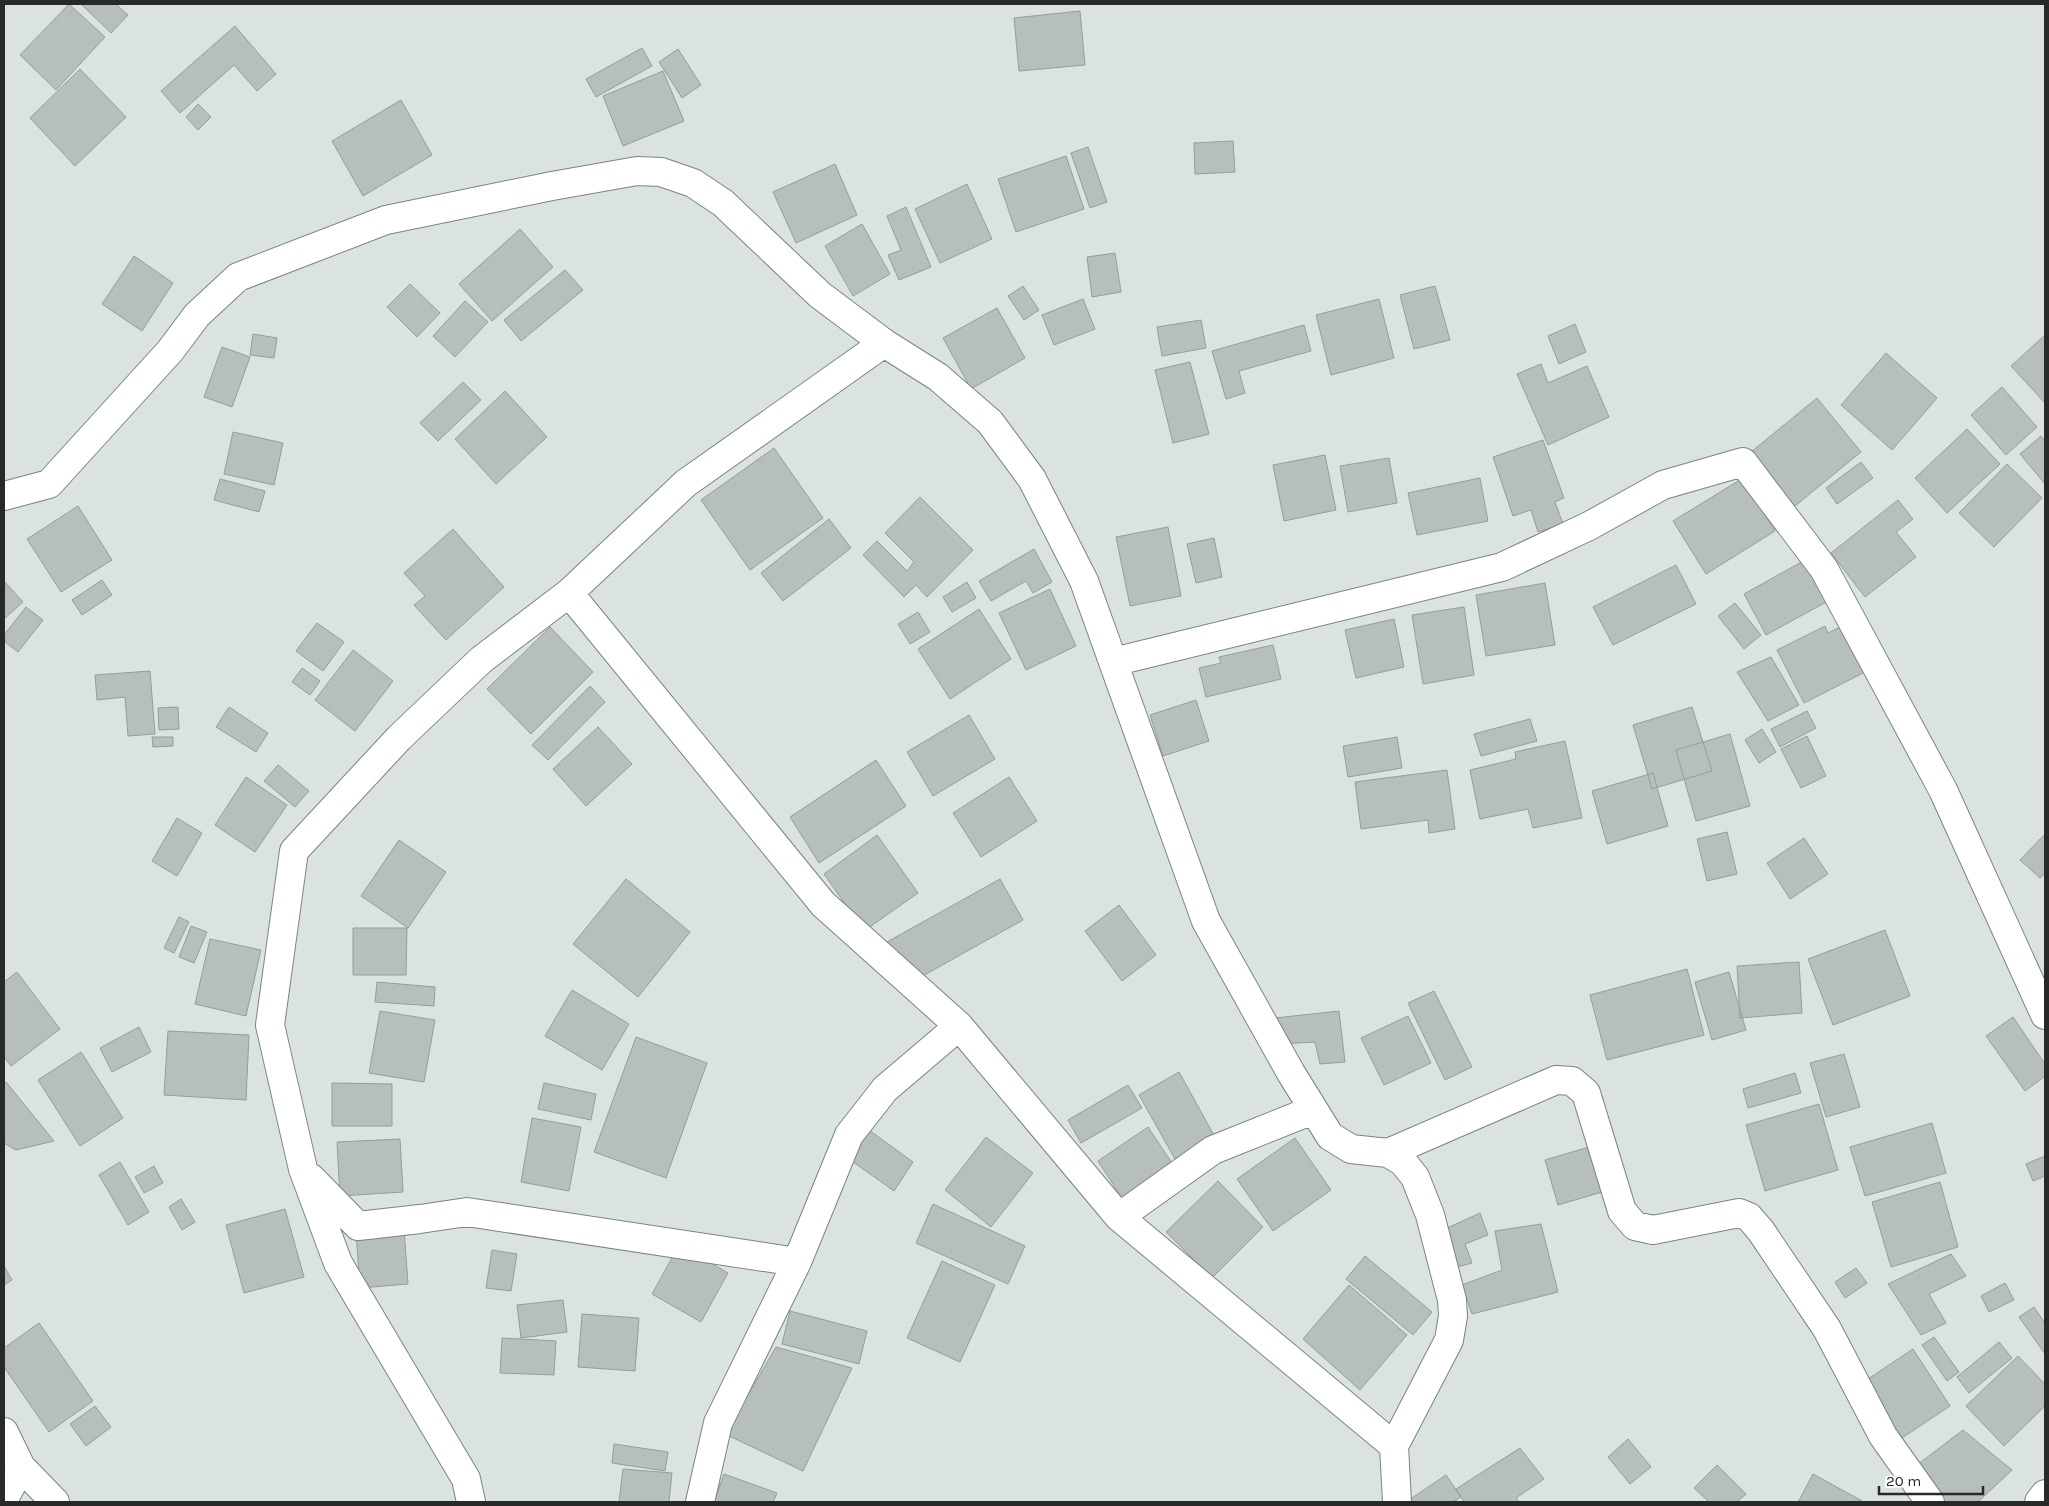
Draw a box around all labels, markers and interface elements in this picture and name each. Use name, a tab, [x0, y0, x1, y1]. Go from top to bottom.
scale bar	[1879, 1464, 1983, 1496]
text: 20 m	[1886, 1472, 1921, 1490]

